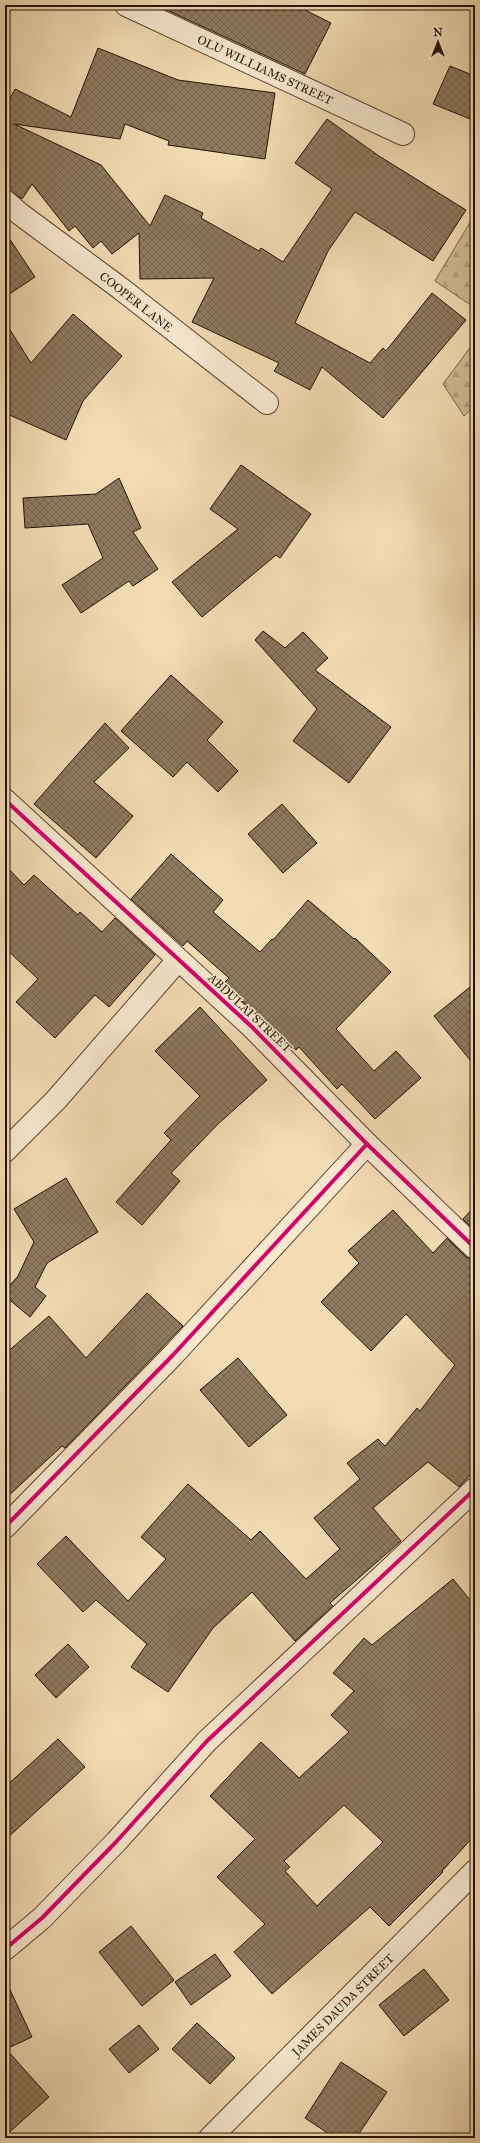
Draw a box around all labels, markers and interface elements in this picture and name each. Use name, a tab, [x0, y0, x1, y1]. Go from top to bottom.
north arrow	[418, 22, 458, 62]
text: N	[433, 26, 443, 39]
street label: OLU WILLIAMS STREET	[195, 32, 335, 108]
street label: COOPER LANE	[97, 269, 176, 335]
street label: ABDULAI STREET	[205, 970, 295, 1055]
street label: JAMES DAUDA STREET	[288, 1951, 398, 2061]

